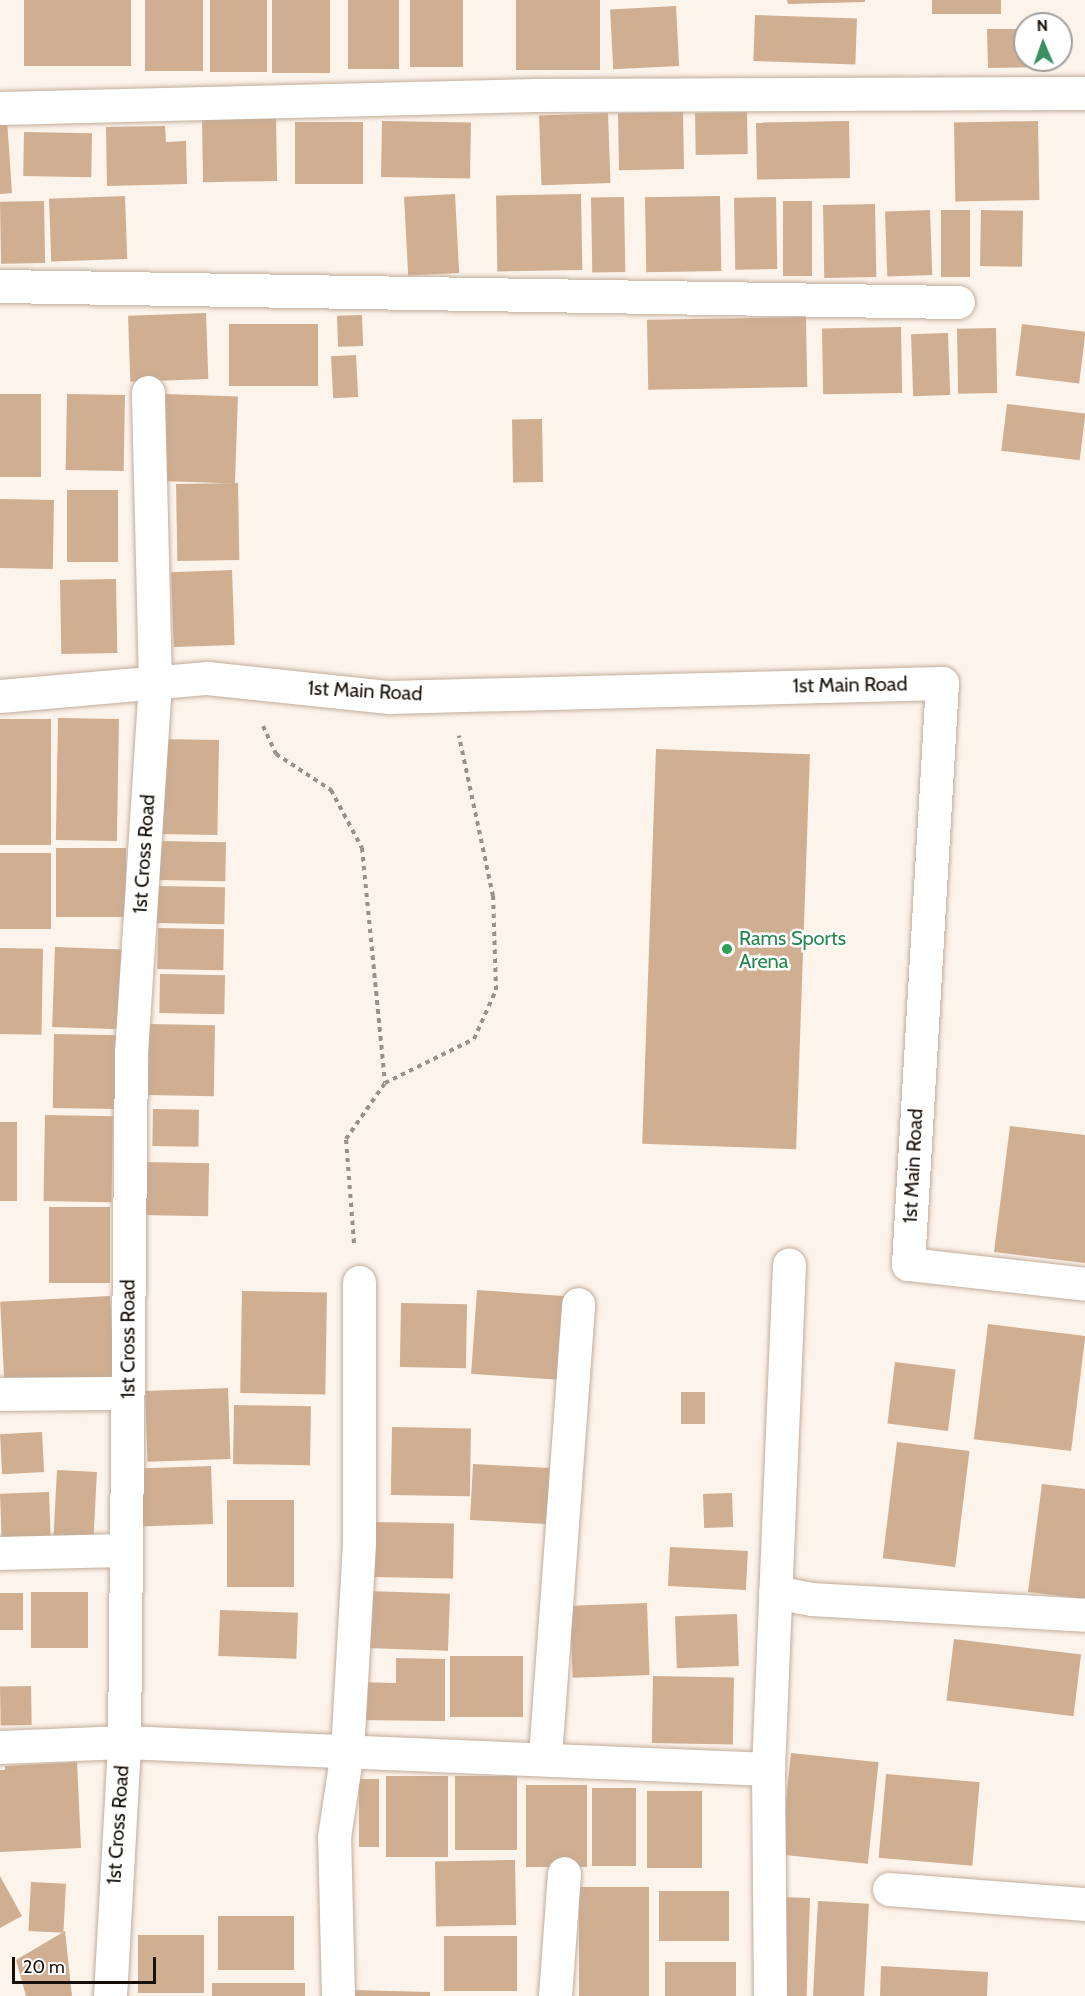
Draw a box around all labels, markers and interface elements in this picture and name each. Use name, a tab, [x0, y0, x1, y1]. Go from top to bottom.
north arrow	[1013, 12, 1073, 72]
text: N	[1036, 16, 1048, 35]
street label: 1st Main Road	[792, 672, 908, 698]
street label: 1st Main Road	[307, 676, 423, 706]
street label: 1st Cross Road	[128, 793, 160, 915]
place label: Rams Sports Arena	[739, 926, 846, 973]
marker: Rams Sports Arena	[720, 942, 734, 956]
street label: 1st Main Road	[898, 1108, 928, 1224]
street label: 1st Cross Road	[116, 1279, 140, 1399]
street label: 1st Cross Road	[102, 1764, 134, 1886]
scale bar	[15, 1945, 159, 1983]
text: 20 m	[23, 1956, 65, 1978]

